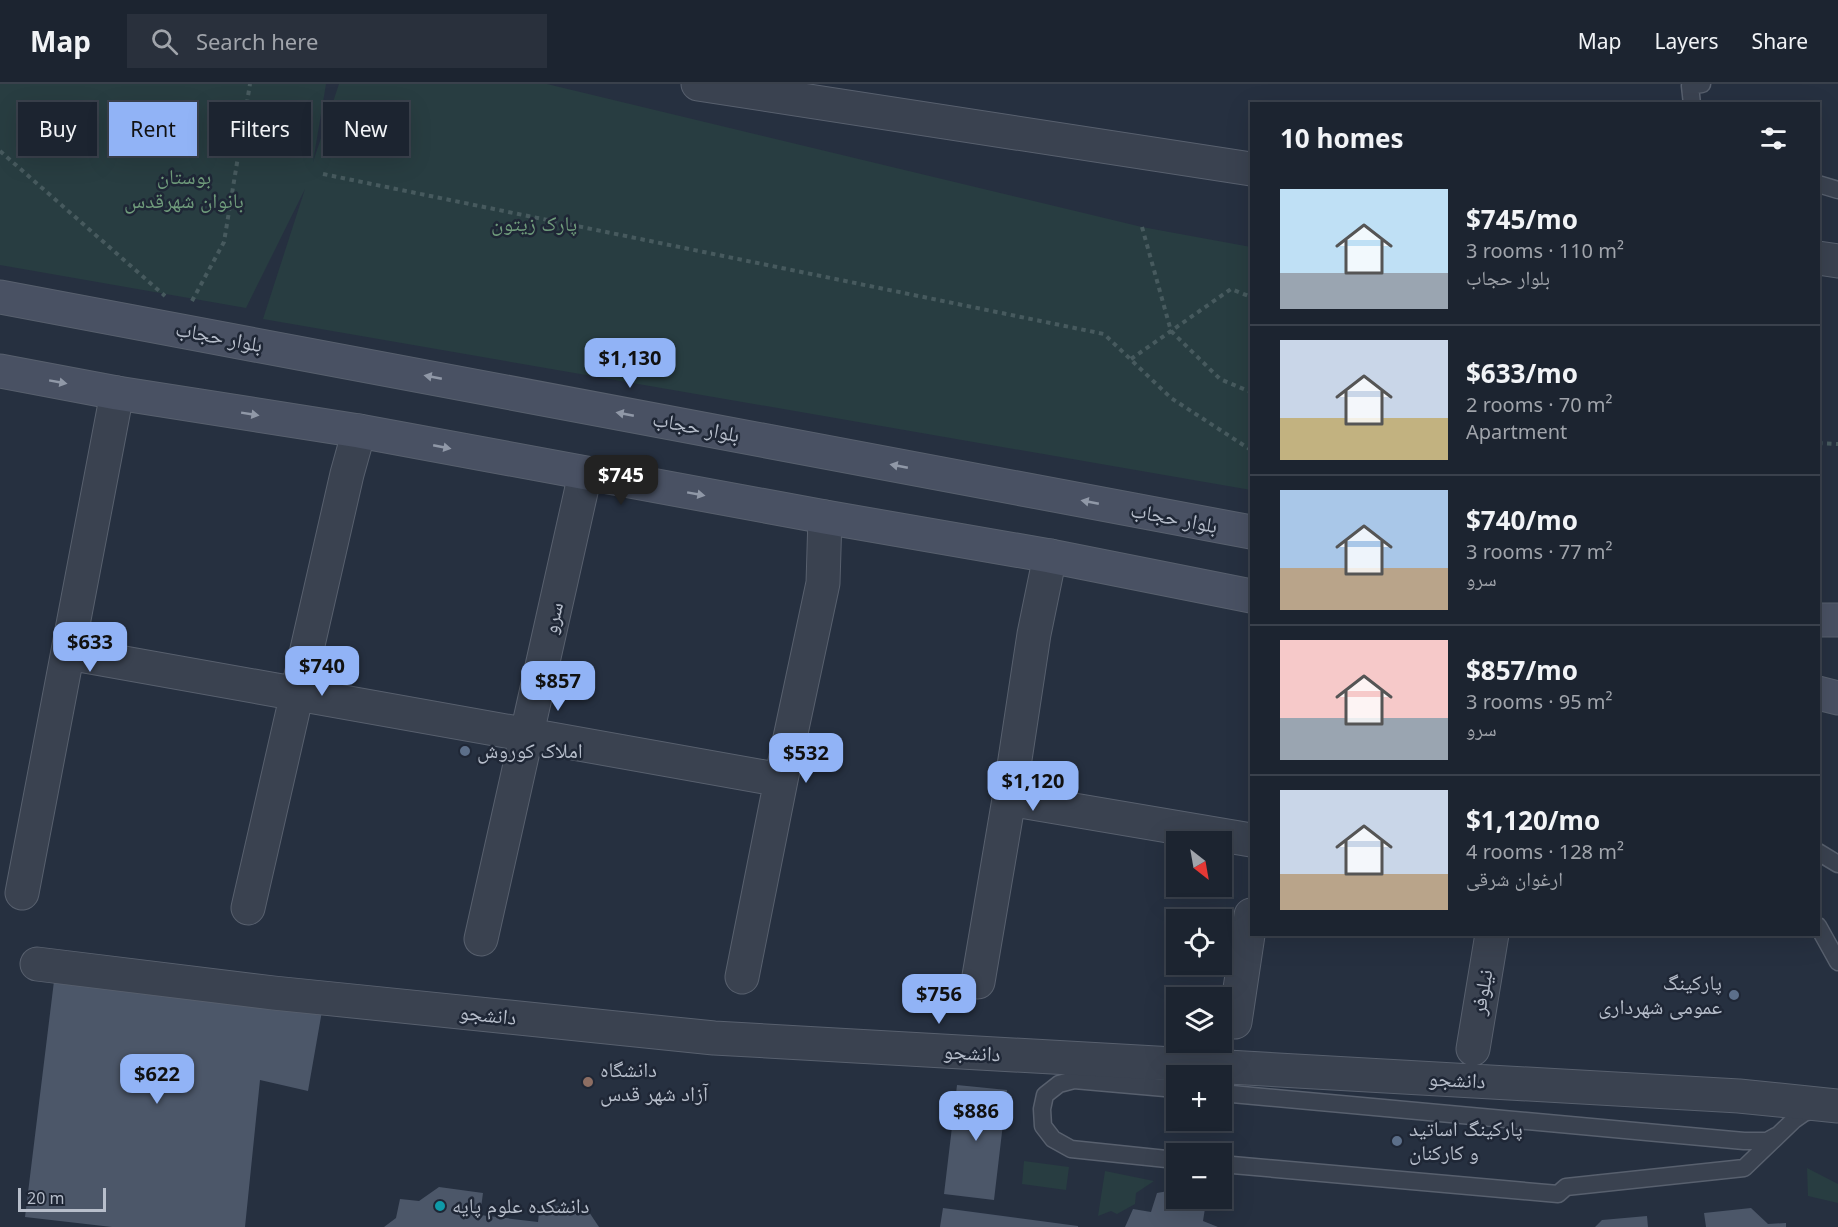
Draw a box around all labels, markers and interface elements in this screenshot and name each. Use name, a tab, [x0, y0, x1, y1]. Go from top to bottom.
search box	[127, 14, 547, 68]
text: Map	[30, 22, 91, 60]
icon: search	[148, 25, 181, 58]
text: Search here	[196, 26, 318, 56]
text: Map	[1578, 27, 1622, 55]
text: Layers	[1655, 27, 1719, 55]
text: Share	[1752, 27, 1808, 55]
chip: Buy	[18, 102, 97, 156]
chip: Rent	[109, 102, 197, 156]
chip: Filters	[209, 102, 311, 156]
chip: New	[323, 102, 409, 156]
text: 10 homes	[1280, 120, 1404, 156]
icon: filters	[1757, 122, 1790, 155]
park label: بوستان بانوان شهرقدس	[124, 162, 244, 214]
text: $745/mo	[1466, 201, 1578, 237]
park label: پارک زیتون	[491, 209, 577, 237]
icon: home	[1328, 213, 1400, 285]
text: 3 rooms · 110 m²	[1466, 237, 1624, 264]
text: بلوار حجاب	[1466, 264, 1550, 291]
street label: بلوار حجاب	[173, 314, 265, 358]
pin: $1,130	[581, 338, 679, 389]
text: $1,130	[599, 344, 661, 371]
text: $633/mo	[1466, 355, 1578, 391]
icon: home	[1328, 364, 1400, 436]
one-way arrow	[423, 372, 442, 381]
one-way arrow	[48, 378, 67, 387]
text: 2 rooms · 70 m²	[1466, 391, 1613, 418]
street label: بلوار حجاب	[650, 404, 742, 448]
one-way arrow	[615, 409, 634, 418]
one-way arrow	[240, 410, 259, 419]
text: Apartment	[1466, 418, 1567, 445]
one-way arrow	[433, 443, 452, 452]
pin: $745	[585, 455, 657, 506]
text: $745	[598, 461, 644, 488]
one-way arrow	[889, 461, 908, 470]
one-way arrow	[686, 490, 705, 499]
street label: بلوار حجاب	[1128, 495, 1220, 539]
one-way arrow	[1081, 497, 1100, 506]
text: $740/mo	[1466, 502, 1578, 538]
icon: home	[1328, 514, 1400, 586]
text: 3 rooms · 77 m²	[1466, 538, 1613, 565]
text: سرو	[1466, 565, 1497, 592]
street label: سرو	[535, 599, 569, 637]
pin: $633	[54, 622, 126, 673]
text: $633	[67, 628, 113, 655]
pin: $740	[286, 646, 358, 697]
text: $740	[299, 652, 345, 679]
text: $857/mo	[1466, 652, 1578, 688]
pin: $857	[522, 661, 594, 712]
icon: home	[1328, 664, 1400, 736]
text: $857	[535, 667, 581, 694]
text: 3 rooms · 95 m²	[1466, 688, 1613, 715]
text: سرو	[1466, 715, 1497, 742]
pin: $532	[770, 733, 842, 784]
place label: املاک کوروش	[477, 736, 583, 764]
text: $532	[783, 739, 829, 766]
marker: املاک کوروش	[458, 744, 472, 758]
pin: $1,120	[984, 761, 1082, 812]
text: $1,120	[1002, 767, 1064, 794]
text: $1,120/mo	[1466, 802, 1600, 838]
icon: home	[1328, 814, 1400, 886]
north arrow	[1166, 831, 1232, 897]
map controls	[1166, 831, 1232, 1209]
text: 4 rooms · 128 m²	[1466, 838, 1624, 865]
text: ارغوان شرقی	[1466, 865, 1563, 892]
button: locate	[1166, 909, 1232, 975]
street label: نیلوفر	[1463, 967, 1499, 1018]
place label: پارکینگ عمومی شهرداری	[1598, 968, 1722, 1020]
pin: $756	[903, 974, 975, 1025]
text: $756	[916, 980, 962, 1007]
button: layers	[1166, 987, 1232, 1053]
marker: پارکینگ عمومی شهرداری	[1727, 988, 1741, 1002]
street label: دانشجو	[458, 997, 518, 1031]
street label: دانشجو	[943, 1037, 1001, 1067]
pin: $622	[121, 1054, 193, 1105]
place label: دانشگاه آزاد شهر قدس	[600, 1055, 709, 1107]
text: $622	[134, 1060, 180, 1087]
street label: دانشجو	[1428, 1064, 1486, 1094]
button: +	[1166, 1065, 1232, 1131]
marker: دانشگاه آزاد شهر قدس	[581, 1075, 595, 1089]
pin: $886	[940, 1091, 1012, 1142]
text: $886	[953, 1097, 999, 1124]
place label: پارکینگ اساتید و کارکنان	[1409, 1114, 1523, 1166]
marker: پارکینگ اساتید و کارکنان	[1390, 1134, 1404, 1148]
button: −	[1166, 1143, 1232, 1209]
scale bar	[18, 1185, 106, 1212]
text: 20 m	[27, 1187, 64, 1209]
place label: دانشکده علوم پایه	[452, 1191, 590, 1220]
marker: دانشکده علوم پایه	[433, 1199, 447, 1213]

